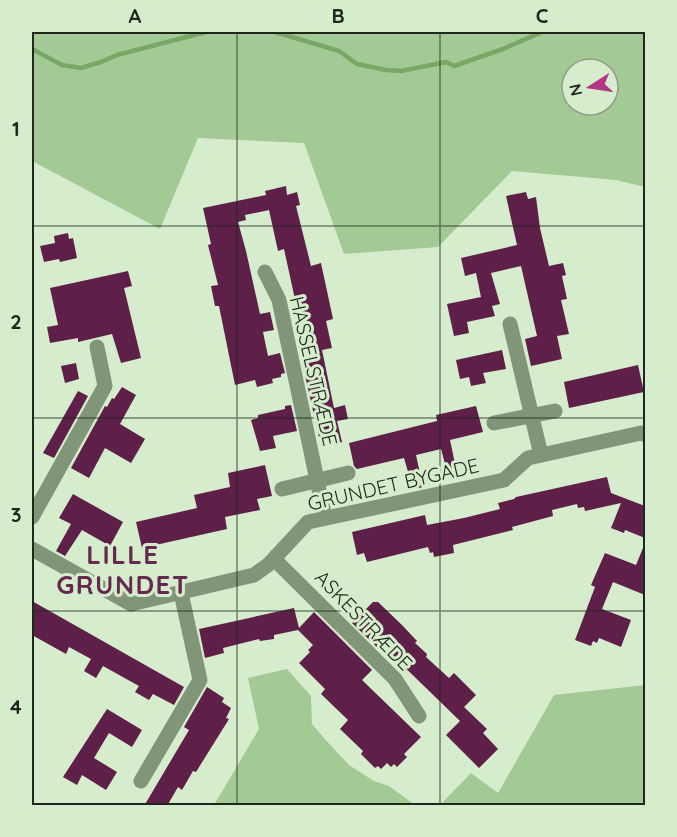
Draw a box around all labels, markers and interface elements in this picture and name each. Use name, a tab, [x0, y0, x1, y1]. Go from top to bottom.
text: A	[129, 3, 142, 28]
text: B	[331, 3, 345, 28]
text: C	[536, 3, 549, 28]
north arrow	[560, 57, 620, 117]
text: N	[564, 82, 586, 98]
text: 1	[12, 116, 20, 141]
street label: HASSELSTRÆDE	[285, 294, 343, 448]
text: 2	[10, 309, 22, 334]
street label: GRUNDET BYGADE	[305, 452, 481, 516]
text: 3	[11, 502, 21, 527]
district label: LILLE GRUNDET	[56, 538, 190, 601]
street label: ASKESTRÆDE	[310, 565, 418, 675]
text: 4	[10, 694, 22, 719]

